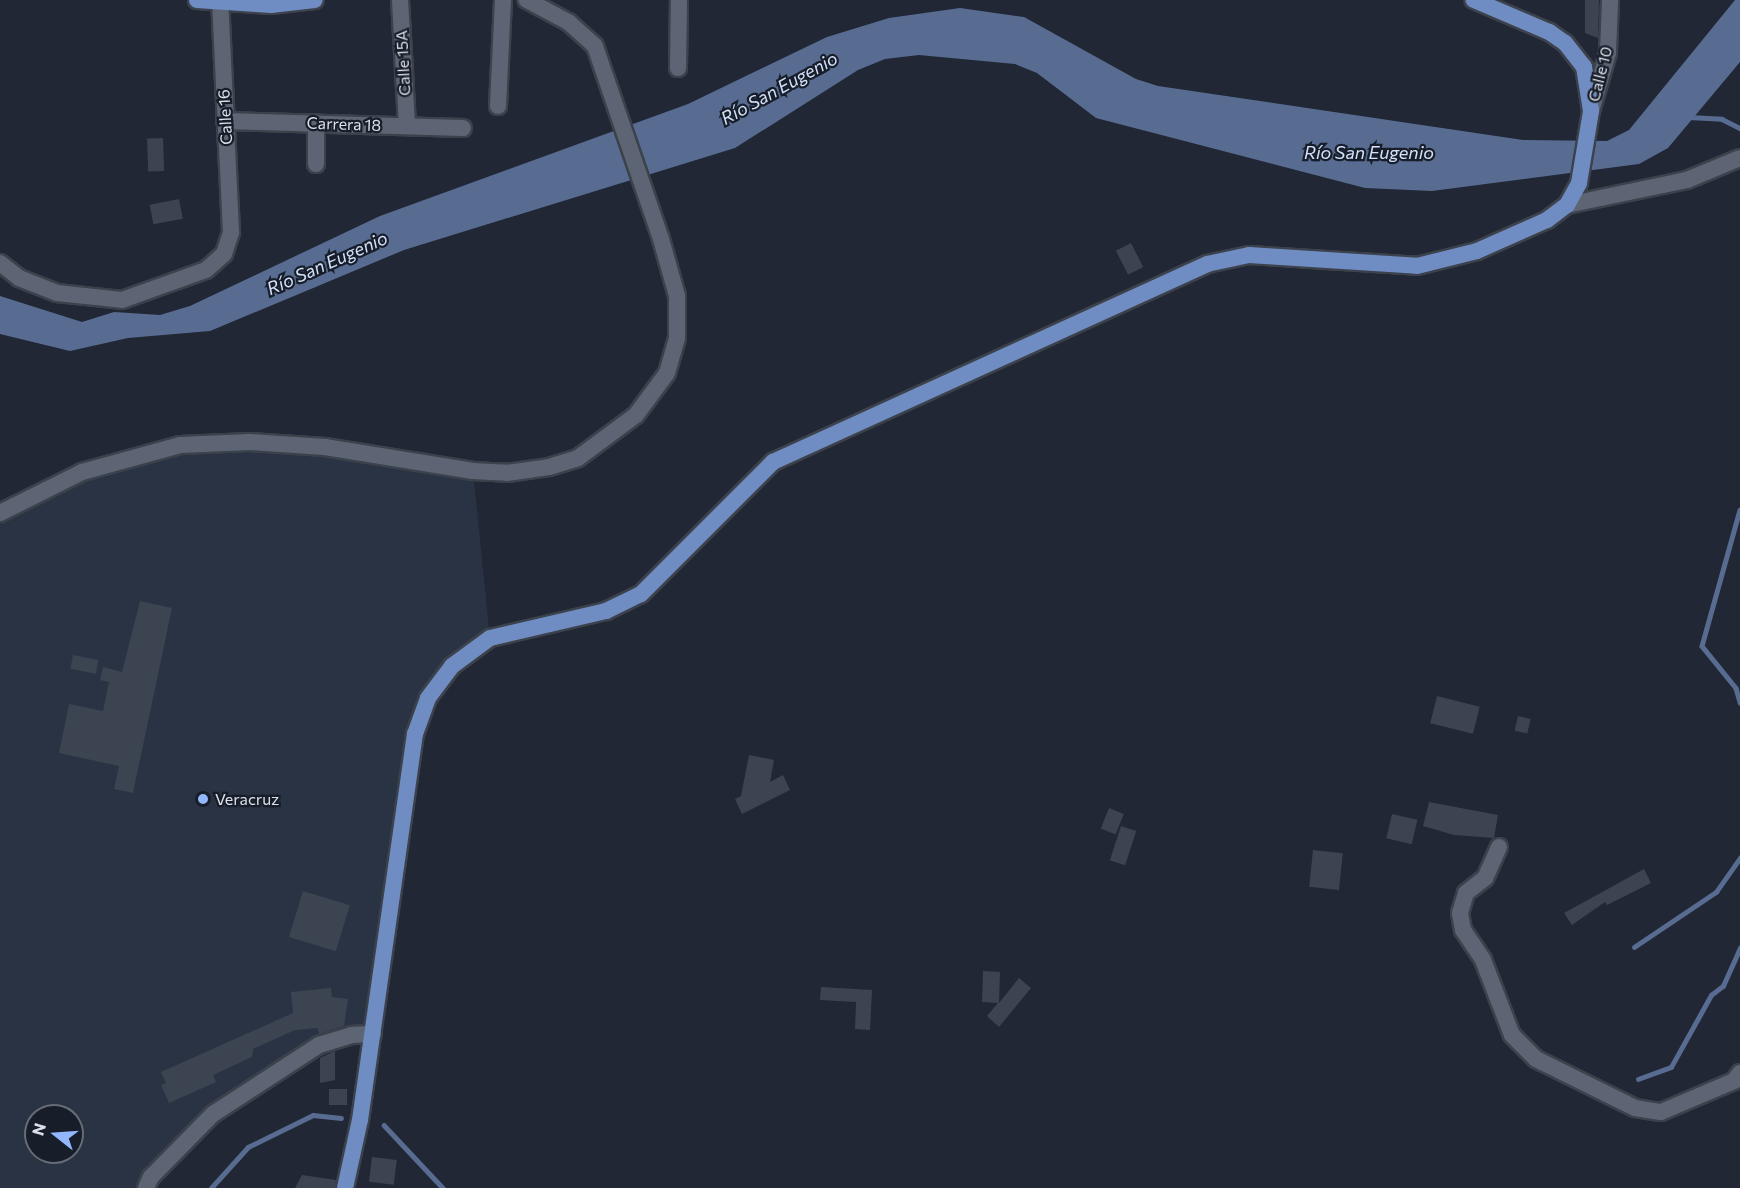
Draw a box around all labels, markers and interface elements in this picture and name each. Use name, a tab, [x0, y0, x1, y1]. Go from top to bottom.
street label: Calle 15A	[392, 30, 414, 96]
street label: Calle 10	[1584, 44, 1616, 104]
water label: Río San Eugenio	[717, 47, 841, 129]
street label: Calle 16	[214, 89, 236, 145]
street label: Carrera 18	[306, 113, 382, 135]
water label: Río San Eugenio	[1304, 141, 1434, 163]
water label: Río San Eugenio	[263, 227, 391, 299]
place label: Veracruz	[215, 789, 279, 809]
marker: Veracruz	[196, 792, 210, 806]
north arrow	[24, 1104, 84, 1164]
text: N	[27, 1121, 49, 1138]

